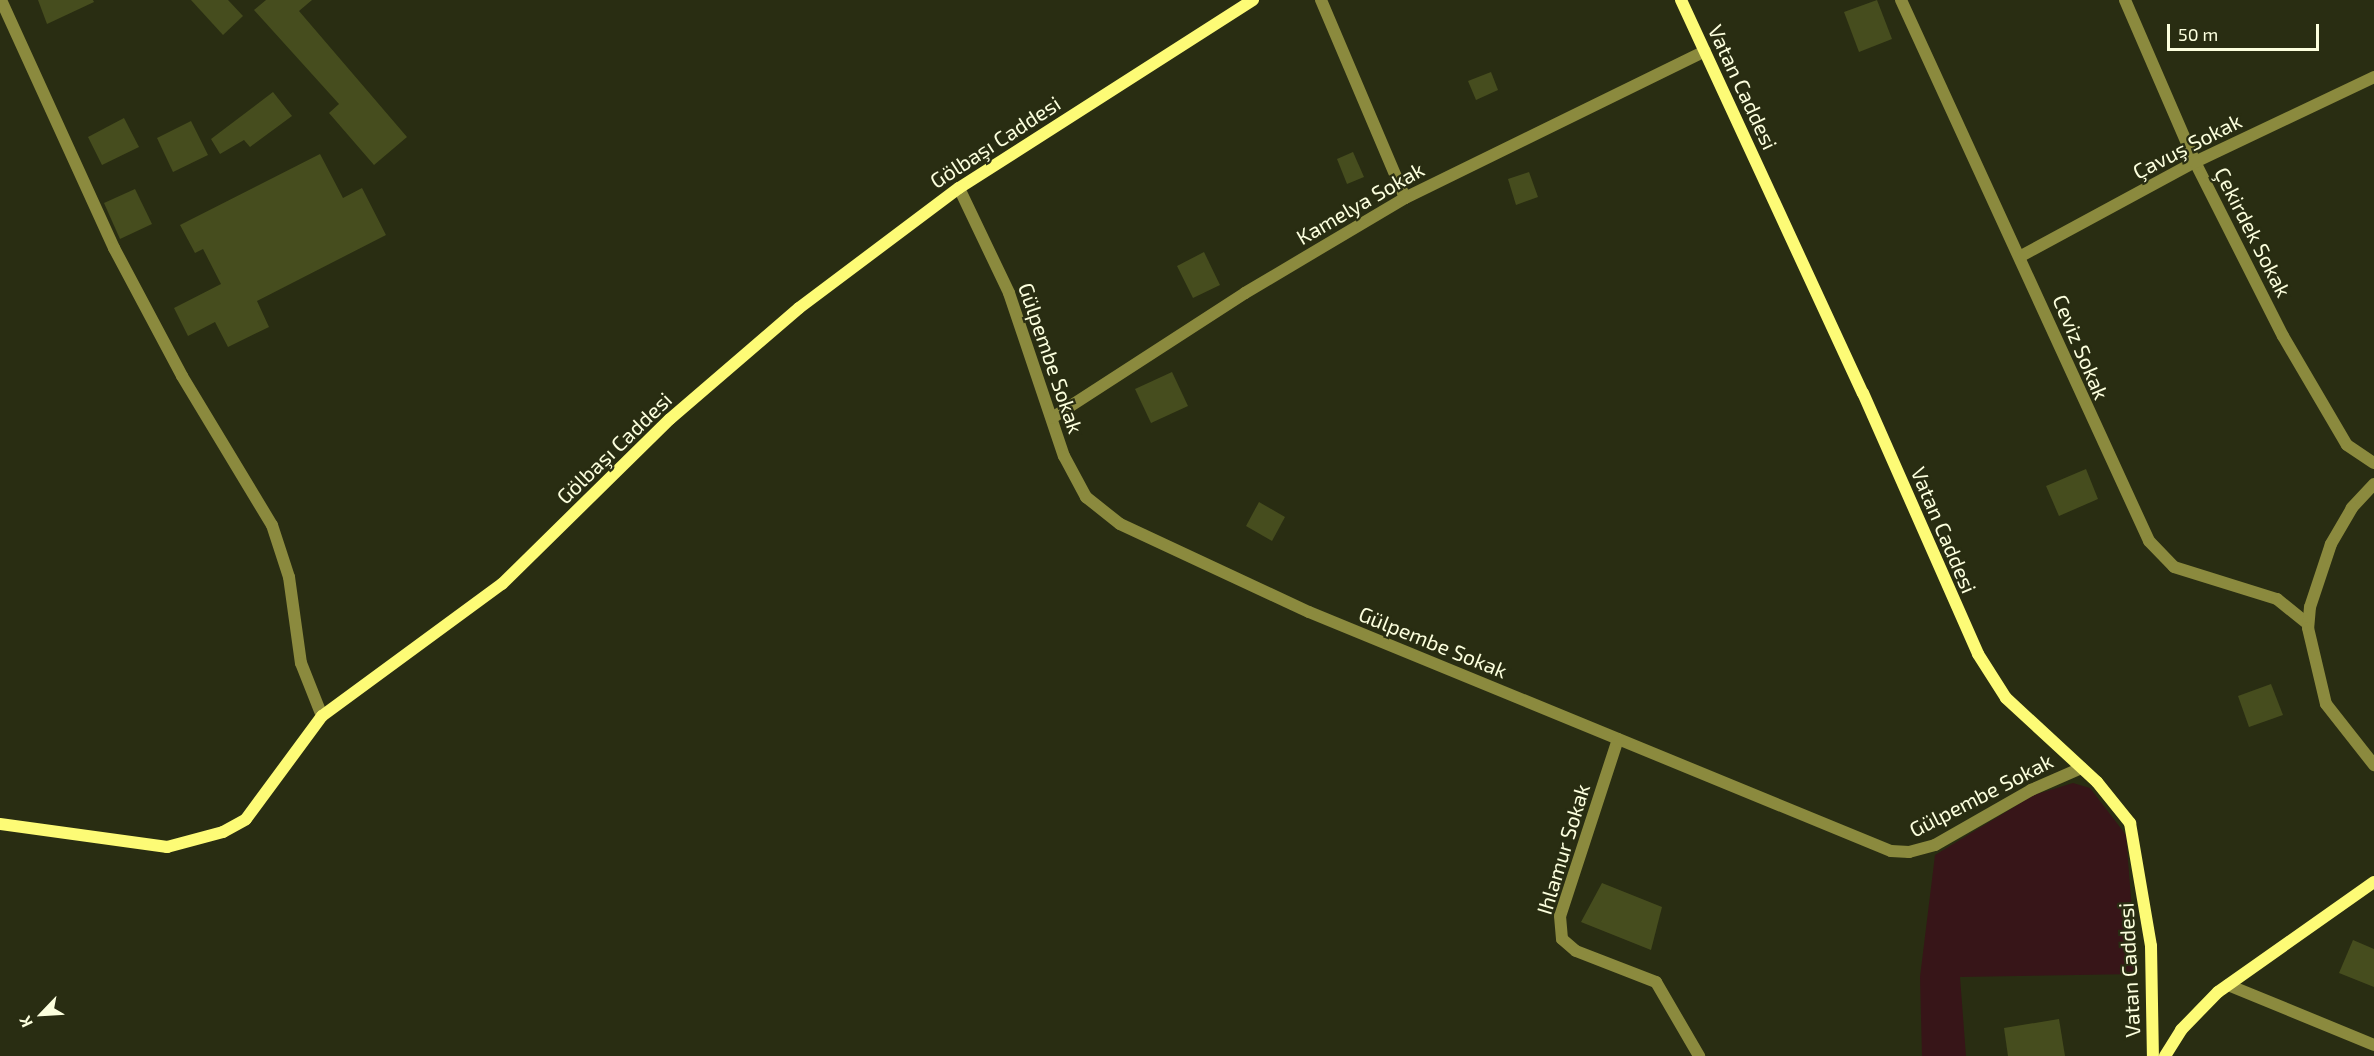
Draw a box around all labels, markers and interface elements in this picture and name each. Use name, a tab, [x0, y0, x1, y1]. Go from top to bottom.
scale bar	[2170, 12, 2322, 50]
street label: Vatan Caddesi	[1703, 21, 1783, 153]
text: 50 m	[2178, 23, 2218, 45]
street label: Gölbaşı Caddesi	[925, 91, 1065, 193]
street label: Çavuş Sokak	[2128, 108, 2246, 184]
street label: Kamelya Sokak	[1292, 156, 1428, 250]
street label: Çekirdek Sokak	[2209, 163, 2297, 301]
street label: Gülpembe Sokak	[1013, 279, 1089, 437]
street label: Ceviz Sokak	[2048, 291, 2114, 403]
street label: Gölbaşı Caddesi	[551, 387, 677, 509]
street label: Vatan Caddesi	[1906, 463, 1982, 597]
street label: Gülpembe Sokak	[1355, 601, 1511, 683]
street label: Gülpembe Sokak	[1905, 748, 2057, 842]
street label: Ihlamur Sokak	[1531, 781, 1595, 917]
street label: Vatan Caddesi	[2113, 902, 2145, 1038]
north arrow	[12, 984, 72, 1044]
text: K	[14, 1013, 36, 1030]

